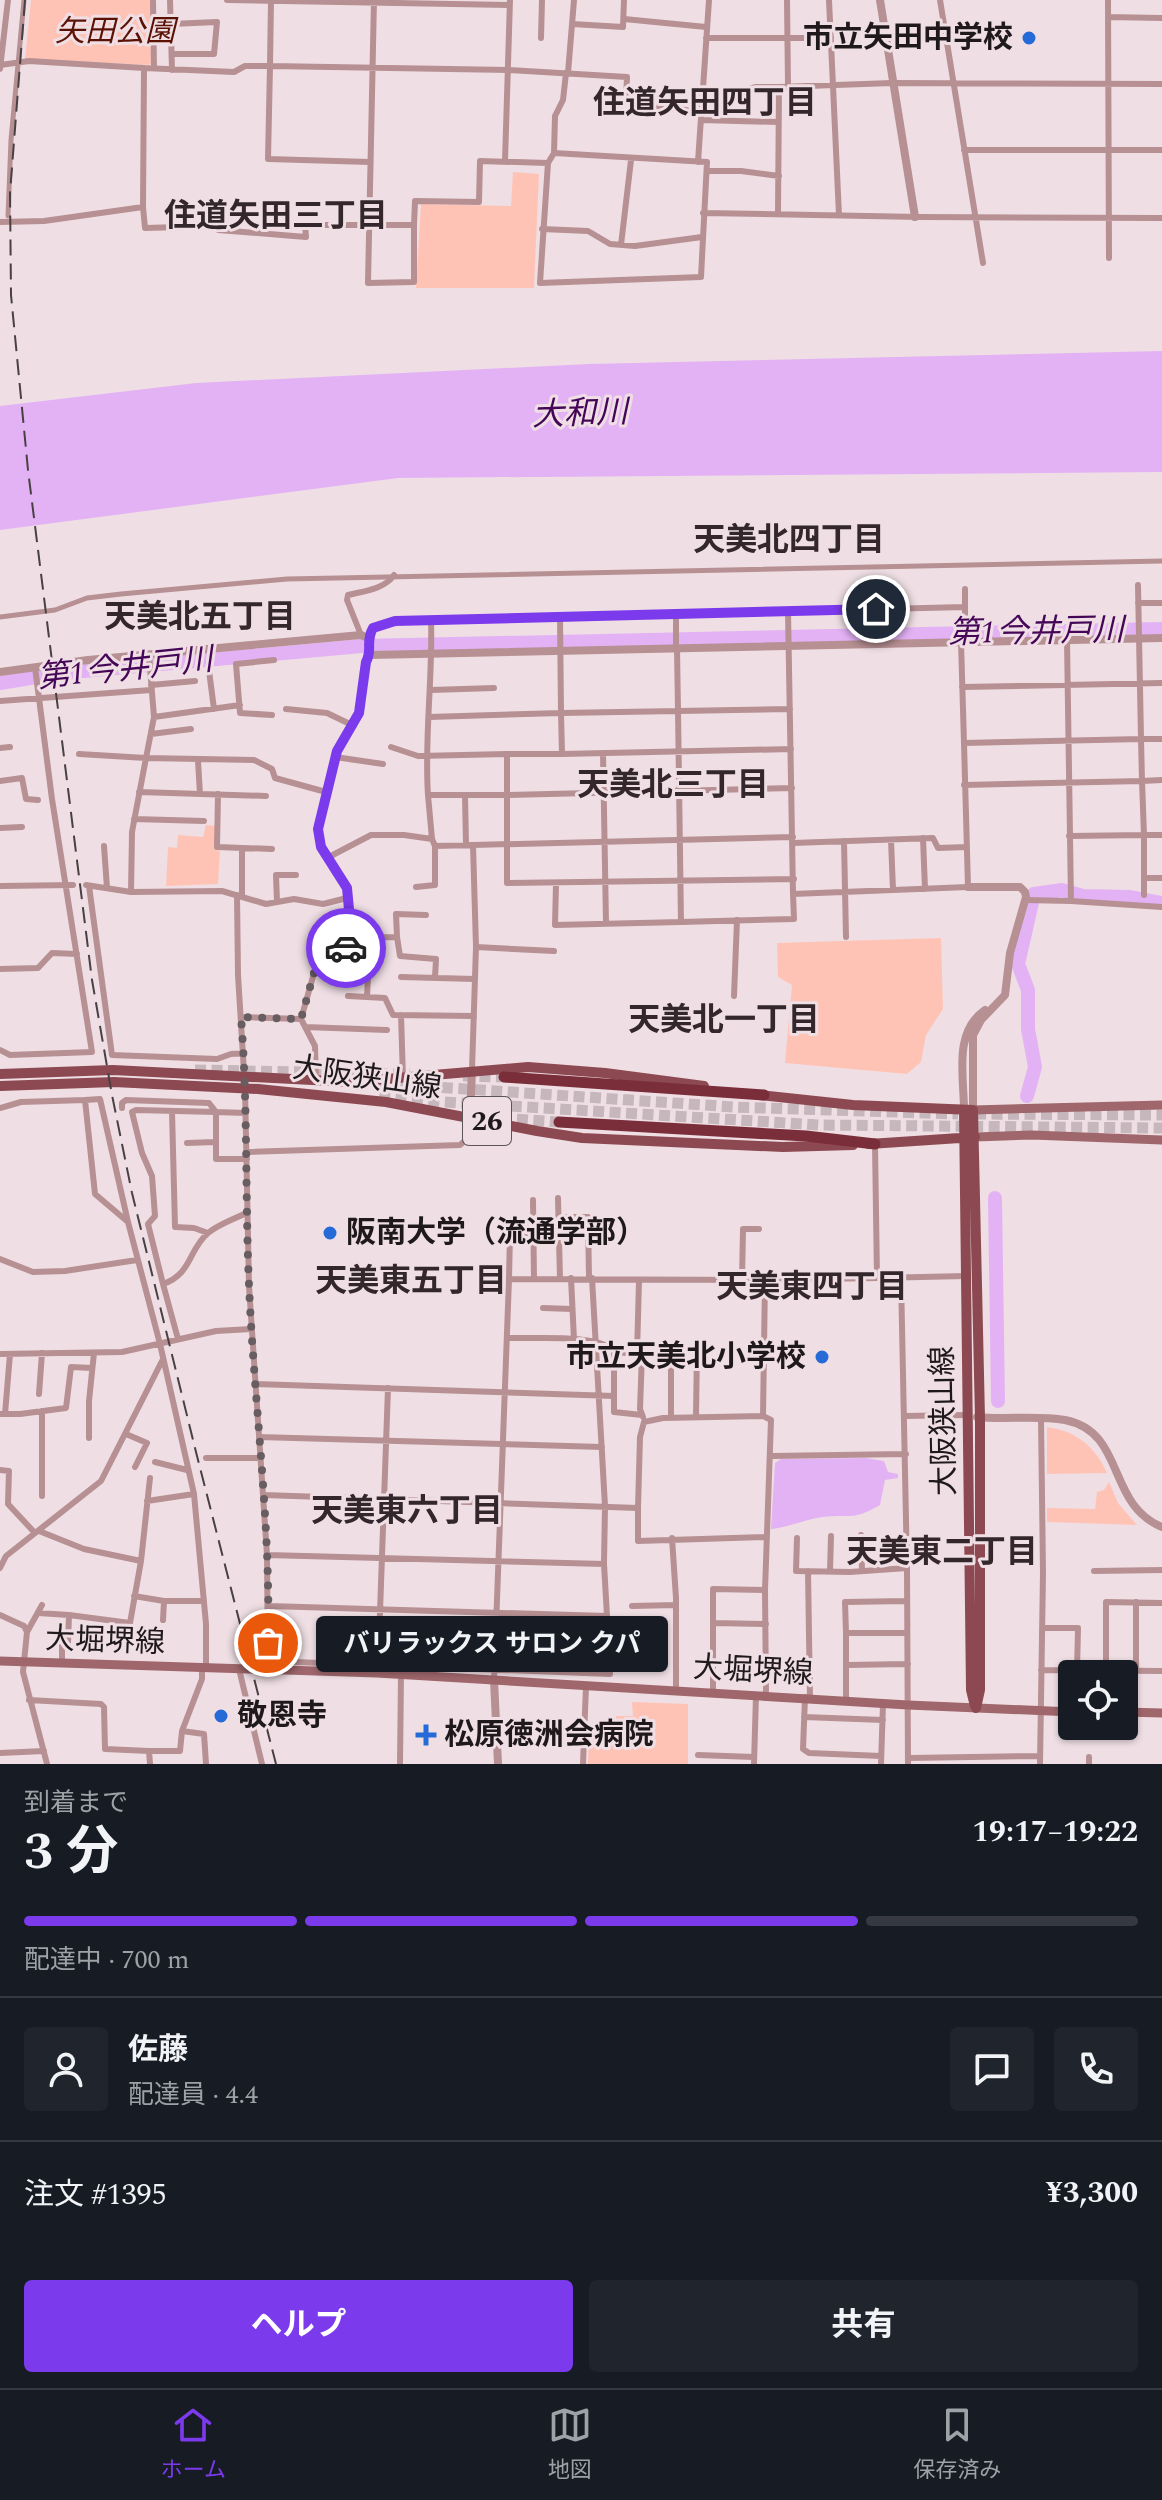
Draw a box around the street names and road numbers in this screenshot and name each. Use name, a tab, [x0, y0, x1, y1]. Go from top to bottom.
street label: 大阪狭山線	[290, 1045, 444, 1111]
road number: 26	[463, 1097, 511, 1145]
street label: 大阪狭山線	[920, 1346, 968, 1496]
street label: 大堀堺線	[44, 1616, 166, 1666]
street label: 大堀堺線	[692, 1645, 814, 1697]

